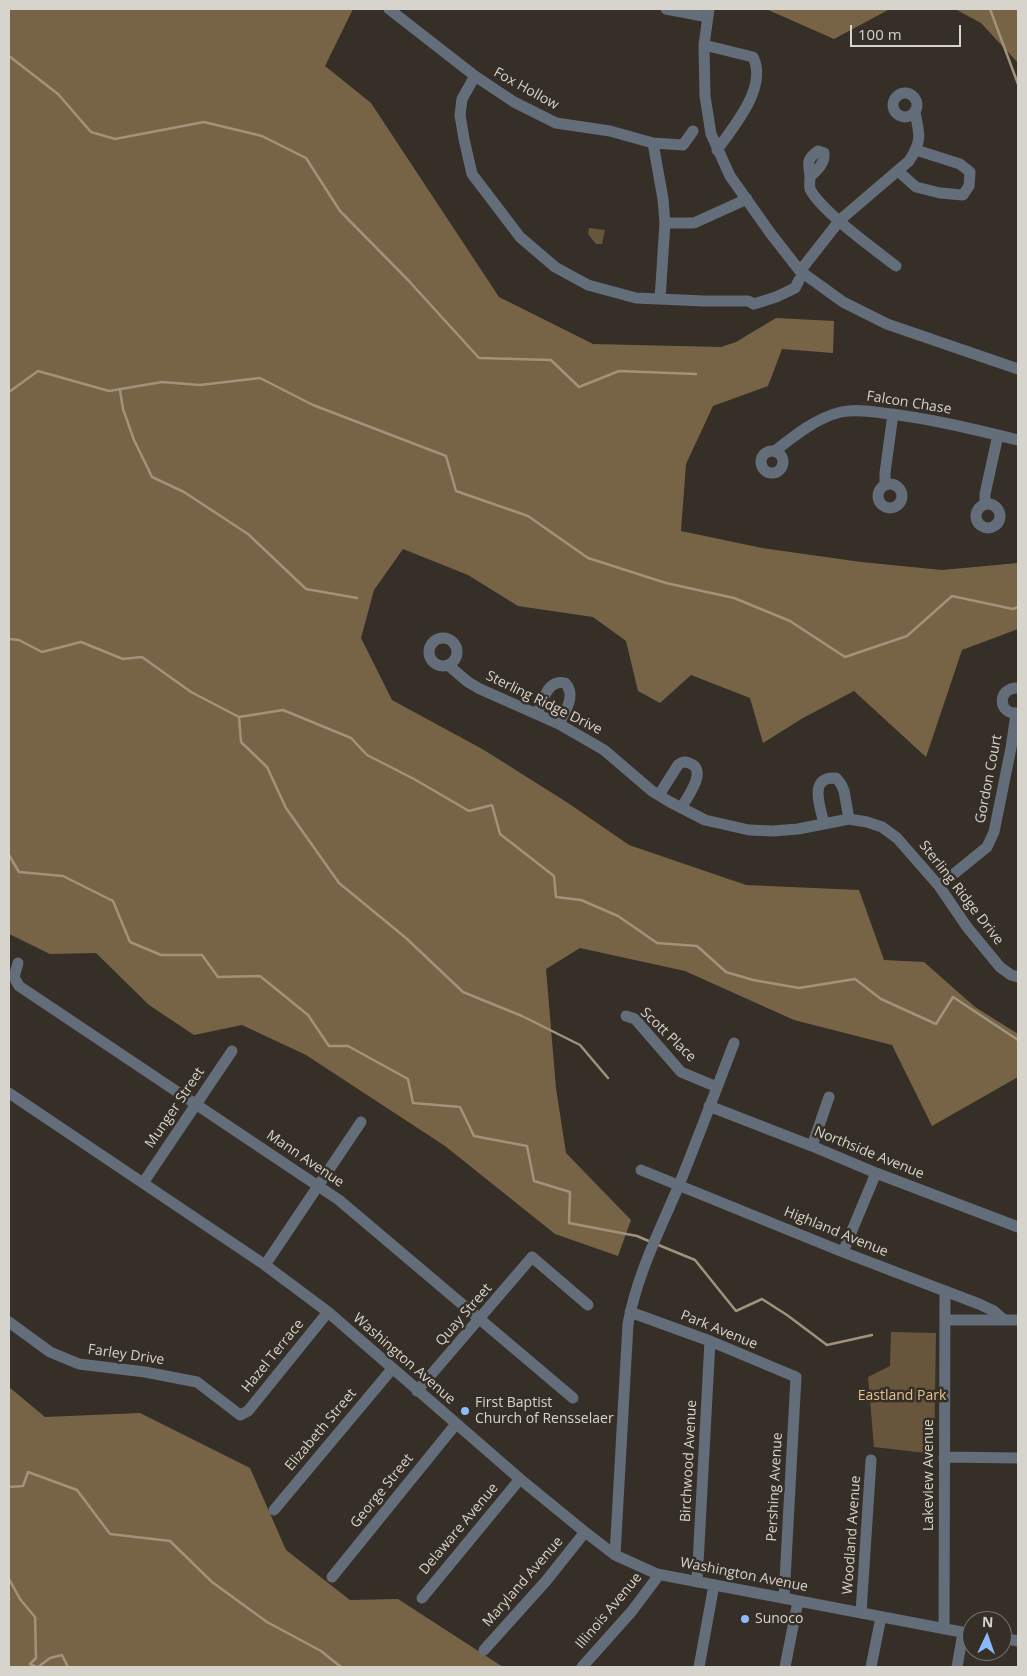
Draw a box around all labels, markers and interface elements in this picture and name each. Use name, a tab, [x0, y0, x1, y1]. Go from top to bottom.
scale bar	[852, 15, 963, 47]
text: 100 m	[858, 24, 902, 44]
street label: Fox Hollow	[491, 64, 561, 114]
street label: Falcon Chase	[865, 388, 953, 418]
street label: Sterling Ridge Drive	[483, 668, 605, 738]
street label: Gordon Court	[972, 733, 1006, 825]
street label: Sterling Ridge Drive	[915, 838, 1007, 948]
street label: Scott Place	[637, 1004, 699, 1066]
street label: Munger Street	[142, 1064, 208, 1152]
street label: Northside Avenue	[811, 1123, 927, 1183]
street label: Mann Avenue	[263, 1127, 347, 1191]
street label: Highland Avenue	[781, 1203, 891, 1261]
street label: Quay Street	[432, 1280, 496, 1350]
street label: Park Avenue	[678, 1307, 760, 1353]
street label: Washington Avenue	[349, 1310, 459, 1408]
street label: Hazel Terrace	[238, 1316, 308, 1396]
street label: Farley Drive	[87, 1341, 165, 1369]
street label: Elizabeth Street	[282, 1386, 360, 1474]
park label: Eastland Park	[858, 1388, 946, 1404]
place label: First Baptist Church of Rensselaer	[475, 1395, 614, 1428]
street label: Birchwood Avenue	[677, 1400, 701, 1522]
marker: First Baptist Church of Rensselaer	[459, 1405, 471, 1417]
street label: Lakeview Avenue	[921, 1419, 937, 1531]
street label: Pershing Avenue	[764, 1432, 786, 1542]
street label: George Street	[347, 1451, 417, 1531]
street label: Woodland Avenue	[839, 1475, 865, 1595]
street label: Delaware Avenue	[416, 1480, 502, 1578]
street label: Maryland Avenue	[479, 1533, 567, 1631]
street label: Washington Avenue	[679, 1554, 809, 1596]
street label: Illinois Avenue	[572, 1570, 646, 1652]
place label: Sunoco	[755, 1611, 803, 1627]
north arrow	[962, 1611, 1012, 1661]
text: N	[982, 1612, 994, 1631]
marker: Sunoco	[739, 1613, 751, 1625]

